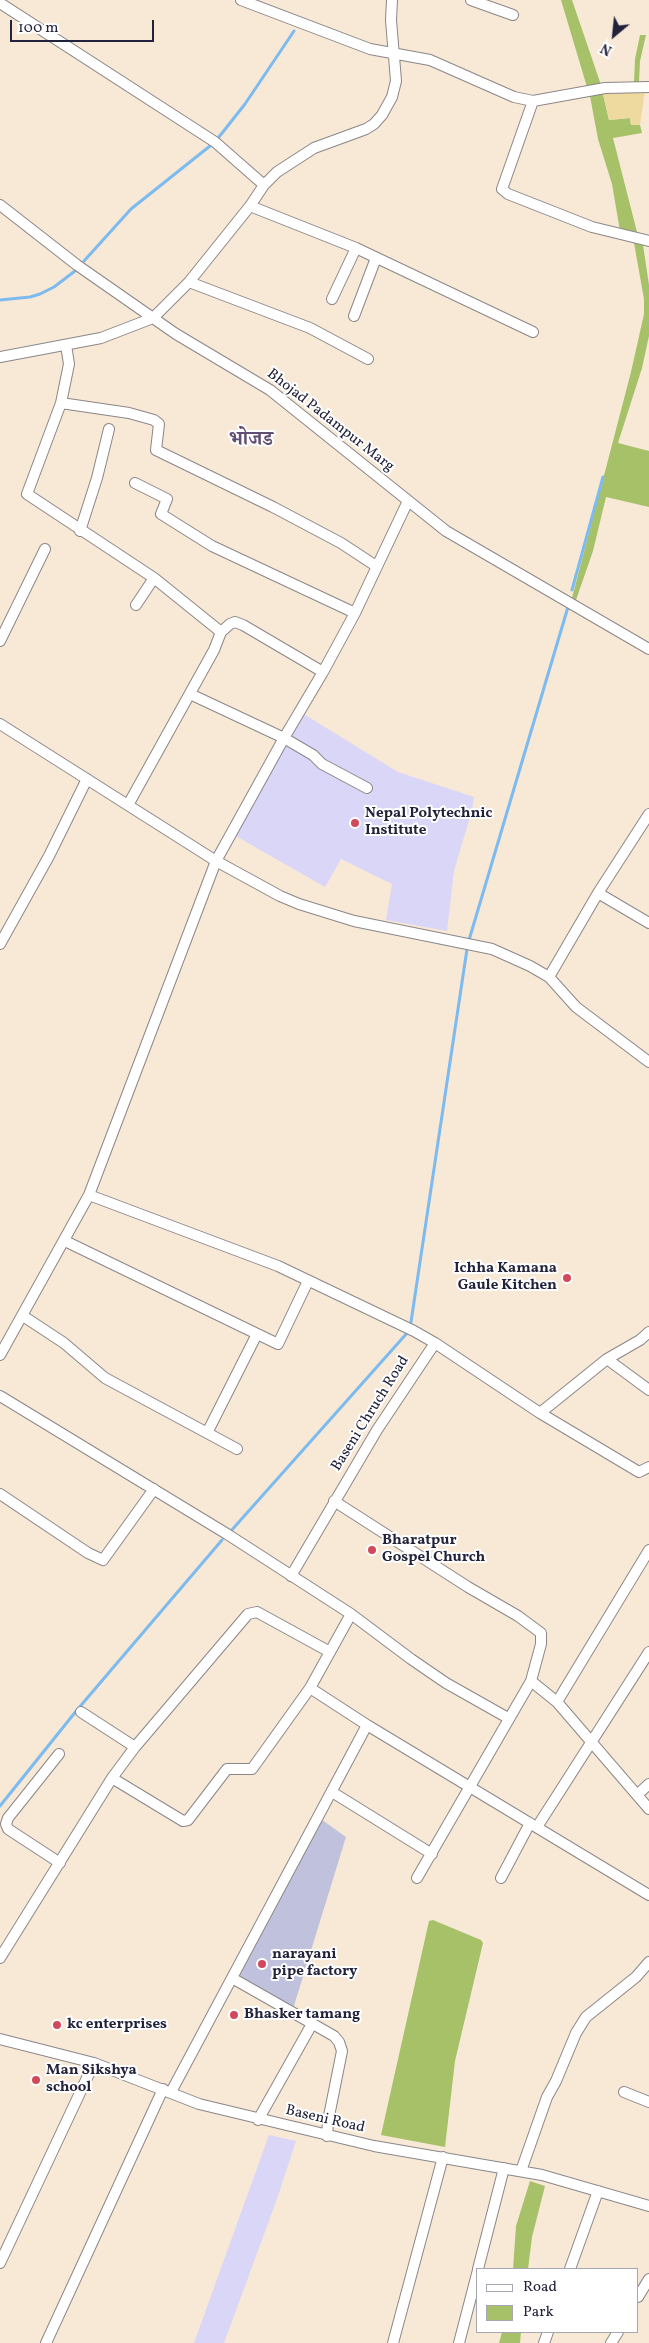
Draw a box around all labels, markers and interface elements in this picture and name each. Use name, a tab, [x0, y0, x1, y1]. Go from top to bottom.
scale bar	[12, 10, 156, 42]
north arrow	[589, 10, 639, 60]
text: 100 m	[18, 18, 58, 39]
text: N	[598, 38, 616, 59]
street label: Bhojad Padampur Marg	[263, 366, 397, 476]
district label: भोजड	[229, 429, 273, 453]
place label: Nepal Polytechnic Institute	[365, 805, 492, 840]
marker: Nepal Polytechnic Institute	[349, 817, 361, 829]
place label: Ichha Kamana Gaule Kitchen	[454, 1260, 557, 1295]
marker: Ichha Kamana Gaule Kitchen	[561, 1272, 573, 1284]
street label: Baseni Chruch Road	[328, 1353, 414, 1475]
place label: Bharatpur Gospel Church	[382, 1532, 485, 1567]
marker: Bharatpur Gospel Church	[366, 1544, 378, 1556]
place label: narayani pipe factory	[272, 1946, 357, 1981]
marker: narayani pipe factory	[256, 1958, 268, 1970]
place label: Bhasker tamang	[244, 2006, 360, 2024]
marker: Bhasker tamang	[228, 2009, 240, 2021]
place label: kc enterprises	[67, 2016, 167, 2034]
marker: kc enterprises	[51, 2019, 63, 2031]
place label: Man Sikshya school	[46, 2062, 137, 2097]
marker: Man Sikshya school	[30, 2074, 42, 2086]
street label: Baseni Road	[284, 2102, 366, 2138]
legend	[477, 2268, 639, 2333]
text: Road	[523, 2277, 557, 2298]
text: Park	[523, 2302, 554, 2323]

